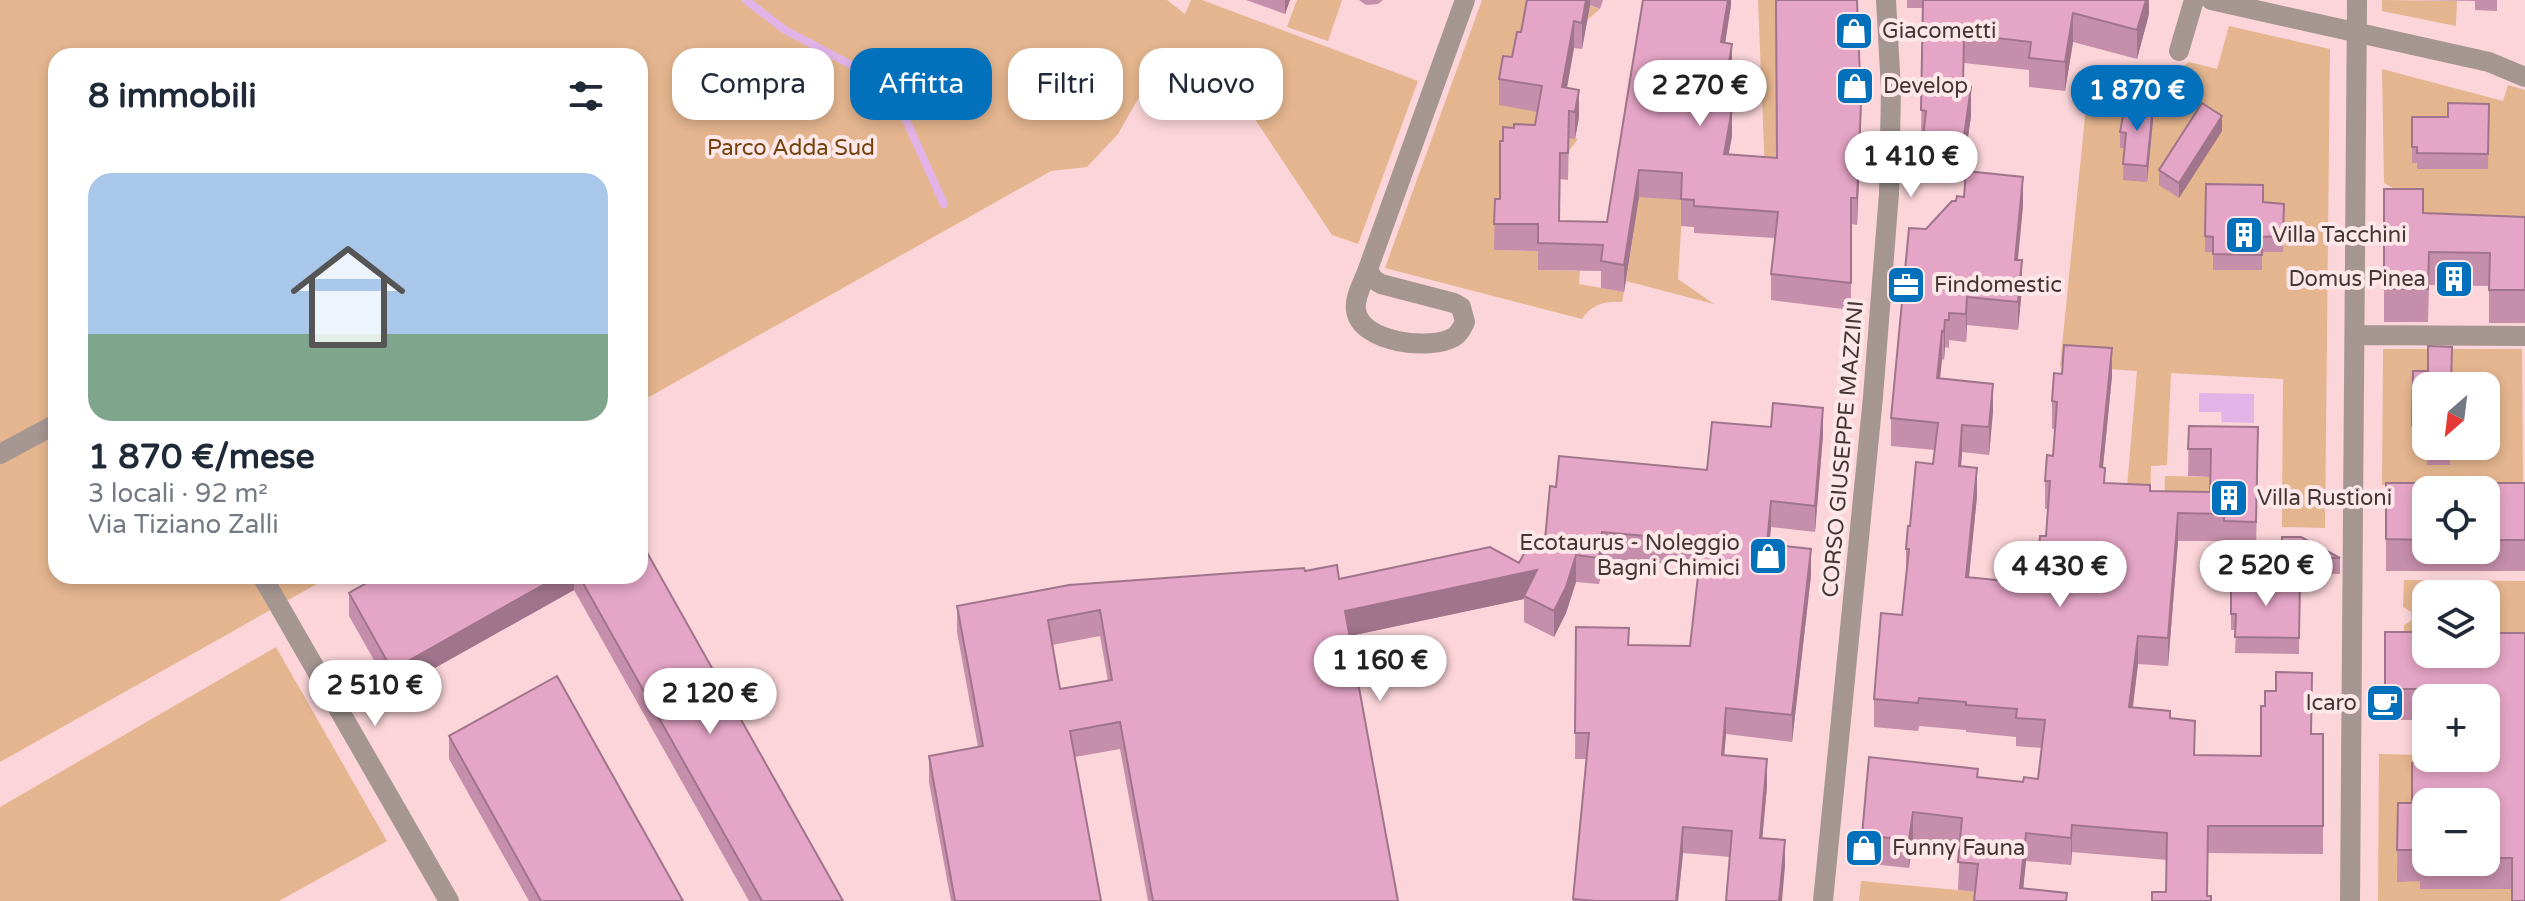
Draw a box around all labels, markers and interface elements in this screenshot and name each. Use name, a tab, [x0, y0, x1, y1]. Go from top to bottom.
shop icon: Giacometti	[1833, 10, 1875, 52]
place label: Giacometti	[1882, 18, 1996, 44]
chip: Compra	[672, 48, 834, 120]
chip: Affitta	[850, 48, 992, 120]
chip: Filtri	[1008, 48, 1123, 120]
chip: Nuovo	[1139, 48, 1283, 120]
pin: 2 270 €	[1626, 60, 1774, 128]
shop icon: Develop	[1834, 65, 1876, 107]
pin: 1 870 €	[2063, 65, 2211, 133]
text: 2 270 €	[1652, 70, 1748, 101]
place label: Develop	[1883, 73, 1968, 99]
icon: filters	[564, 74, 608, 118]
text: 1 870 €	[2089, 75, 2185, 106]
text: 8 immobili	[88, 76, 257, 117]
pin: 1 410 €	[1837, 131, 1985, 199]
park label: Parco Adda Sud	[707, 135, 875, 161]
text: 1 410 €	[1863, 141, 1959, 172]
building icon: Villa Tacchini	[2223, 214, 2265, 256]
place label: Villa Tacchini	[2272, 222, 2407, 248]
icon: home	[276, 225, 420, 369]
building icon: Domus Pinea	[2433, 258, 2475, 300]
office icon: Findomestic	[1885, 264, 1927, 306]
place label: Domus Pinea	[2288, 266, 2426, 292]
place label: Findomestic	[1934, 272, 2062, 298]
street label: CORSO GIUSEPPE MAZZINI	[1817, 299, 1869, 599]
north arrow	[2412, 372, 2500, 460]
map controls	[2412, 372, 2500, 876]
text: 1 870 €/mese	[88, 437, 315, 478]
button: locate	[2412, 476, 2500, 564]
building icon: Villa Rustioni	[2208, 477, 2250, 519]
text: 3 locali · 92 m²	[88, 478, 268, 509]
place label: Villa Rustioni	[2257, 485, 2392, 511]
text: Via Tiziano Zalli	[88, 509, 279, 540]
place label: Ecotaurus - Noleggio Bagni Chimici	[1519, 530, 1740, 581]
shop icon: Ecotaurus - Noleggio Bagni Chimici	[1747, 535, 1789, 577]
pin: 2 520 €	[2192, 540, 2340, 608]
pin: 4 430 €	[1986, 541, 2134, 609]
text: 2 520 €	[2218, 550, 2314, 581]
text: 4 430 €	[2012, 551, 2108, 582]
button: layers	[2412, 580, 2500, 668]
pin: 1 160 €	[1306, 635, 1454, 703]
text: 1 160 €	[1332, 645, 1428, 676]
pin: 2 510 €	[301, 660, 449, 728]
pin: 2 120 €	[636, 668, 784, 736]
text: 2 510 €	[327, 670, 423, 701]
text: 2 120 €	[662, 678, 758, 709]
cafe icon: Icaro	[2364, 682, 2406, 724]
button: +	[2412, 684, 2500, 772]
place label: Icaro	[2305, 690, 2357, 716]
button: −	[2412, 788, 2500, 876]
shop icon: Funny Fauna	[1843, 827, 1885, 869]
place label: Funny Fauna	[1892, 835, 2025, 861]

